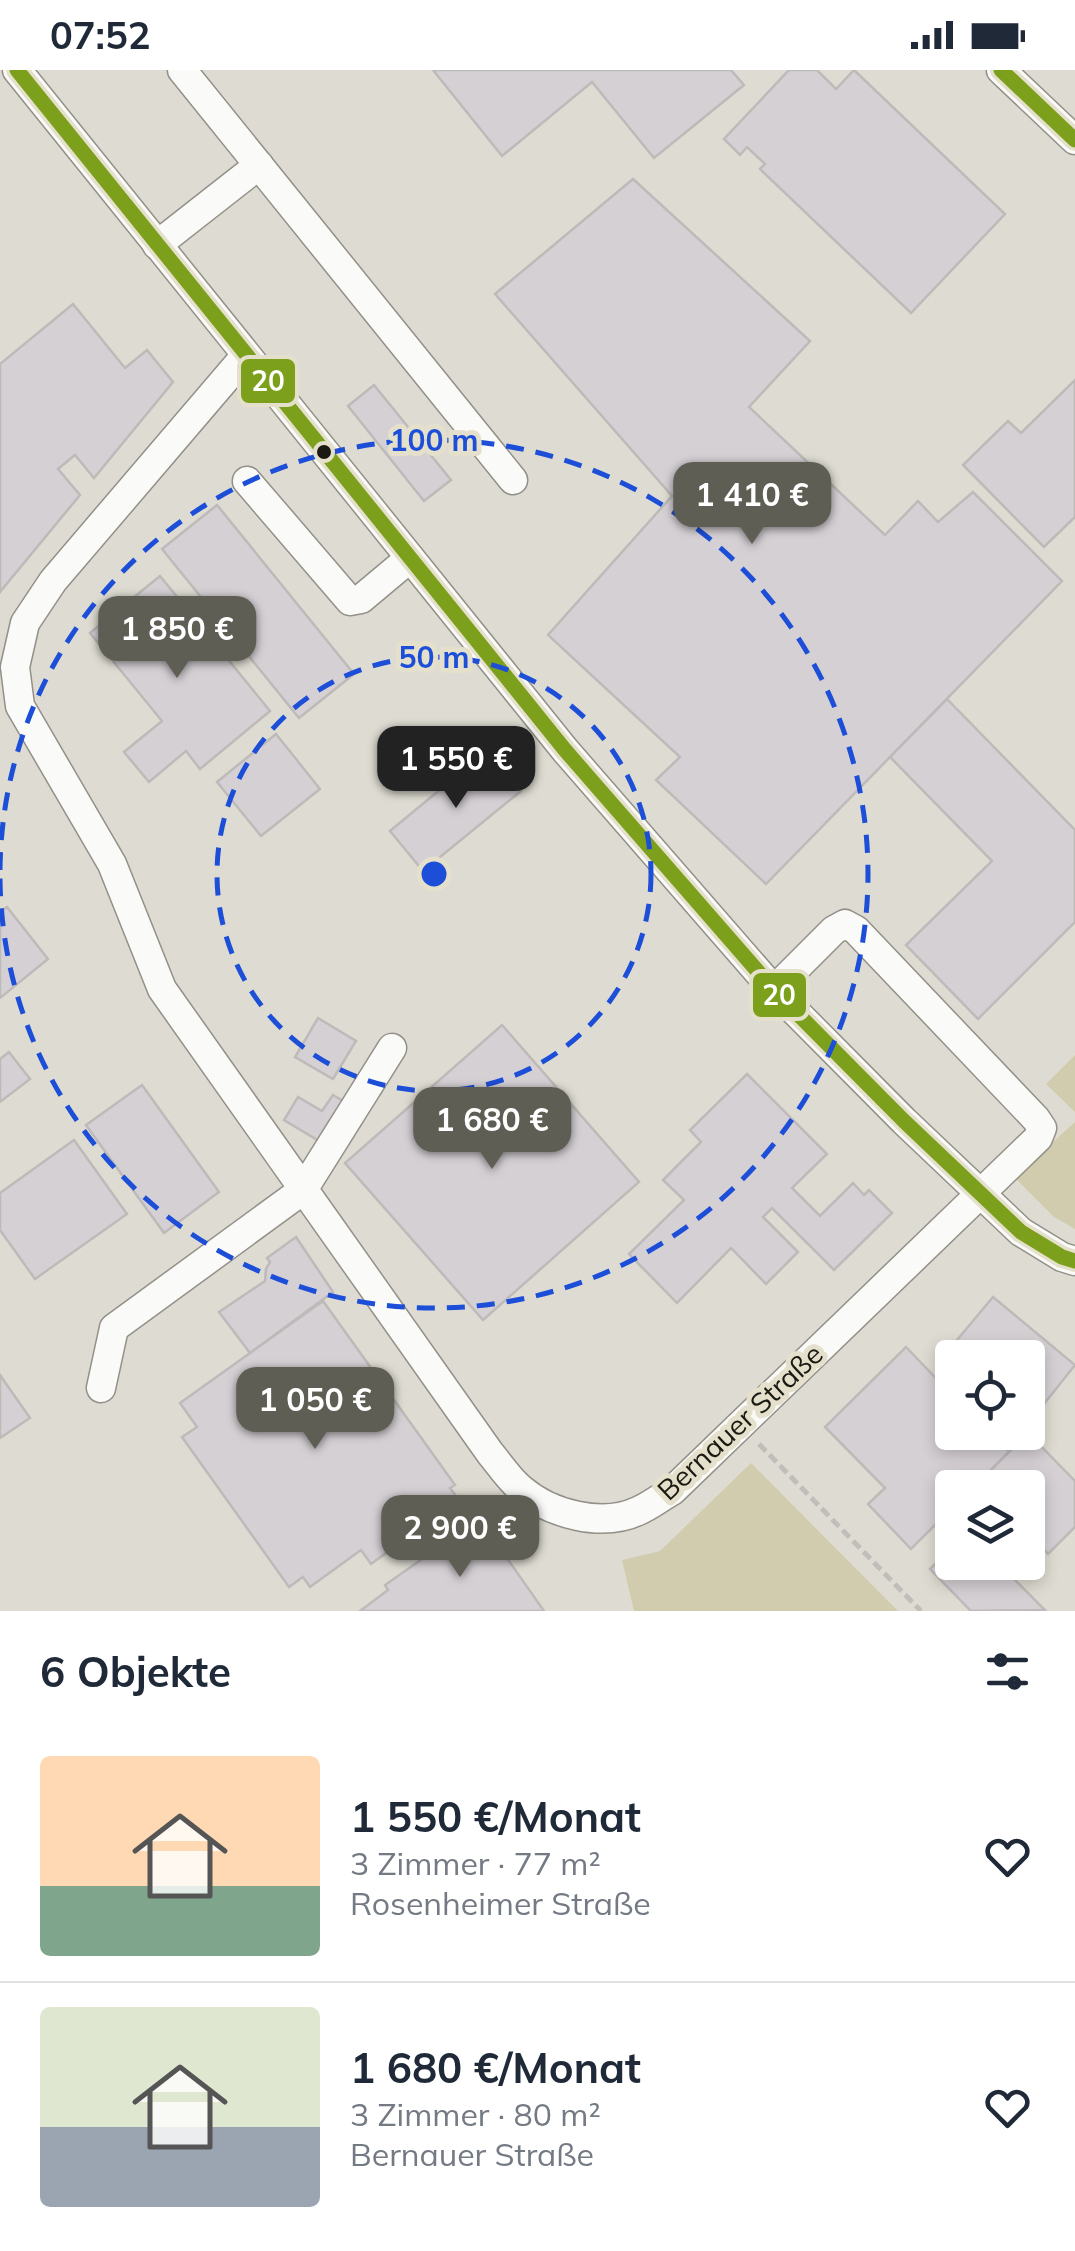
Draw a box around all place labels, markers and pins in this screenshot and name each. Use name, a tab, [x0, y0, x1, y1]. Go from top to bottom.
unlabelled marker	[314, 442, 334, 462]
pin: 1 410 €	[660, 462, 844, 547]
pin: 1 850 €	[85, 596, 269, 681]
pin: 1 550 €	[364, 726, 548, 811]
centre of rings	[416, 856, 452, 892]
pin: 1 680 €	[400, 1087, 584, 1172]
pin: 1 050 €	[223, 1367, 407, 1452]
pin: 2 900 €	[368, 1495, 552, 1580]

